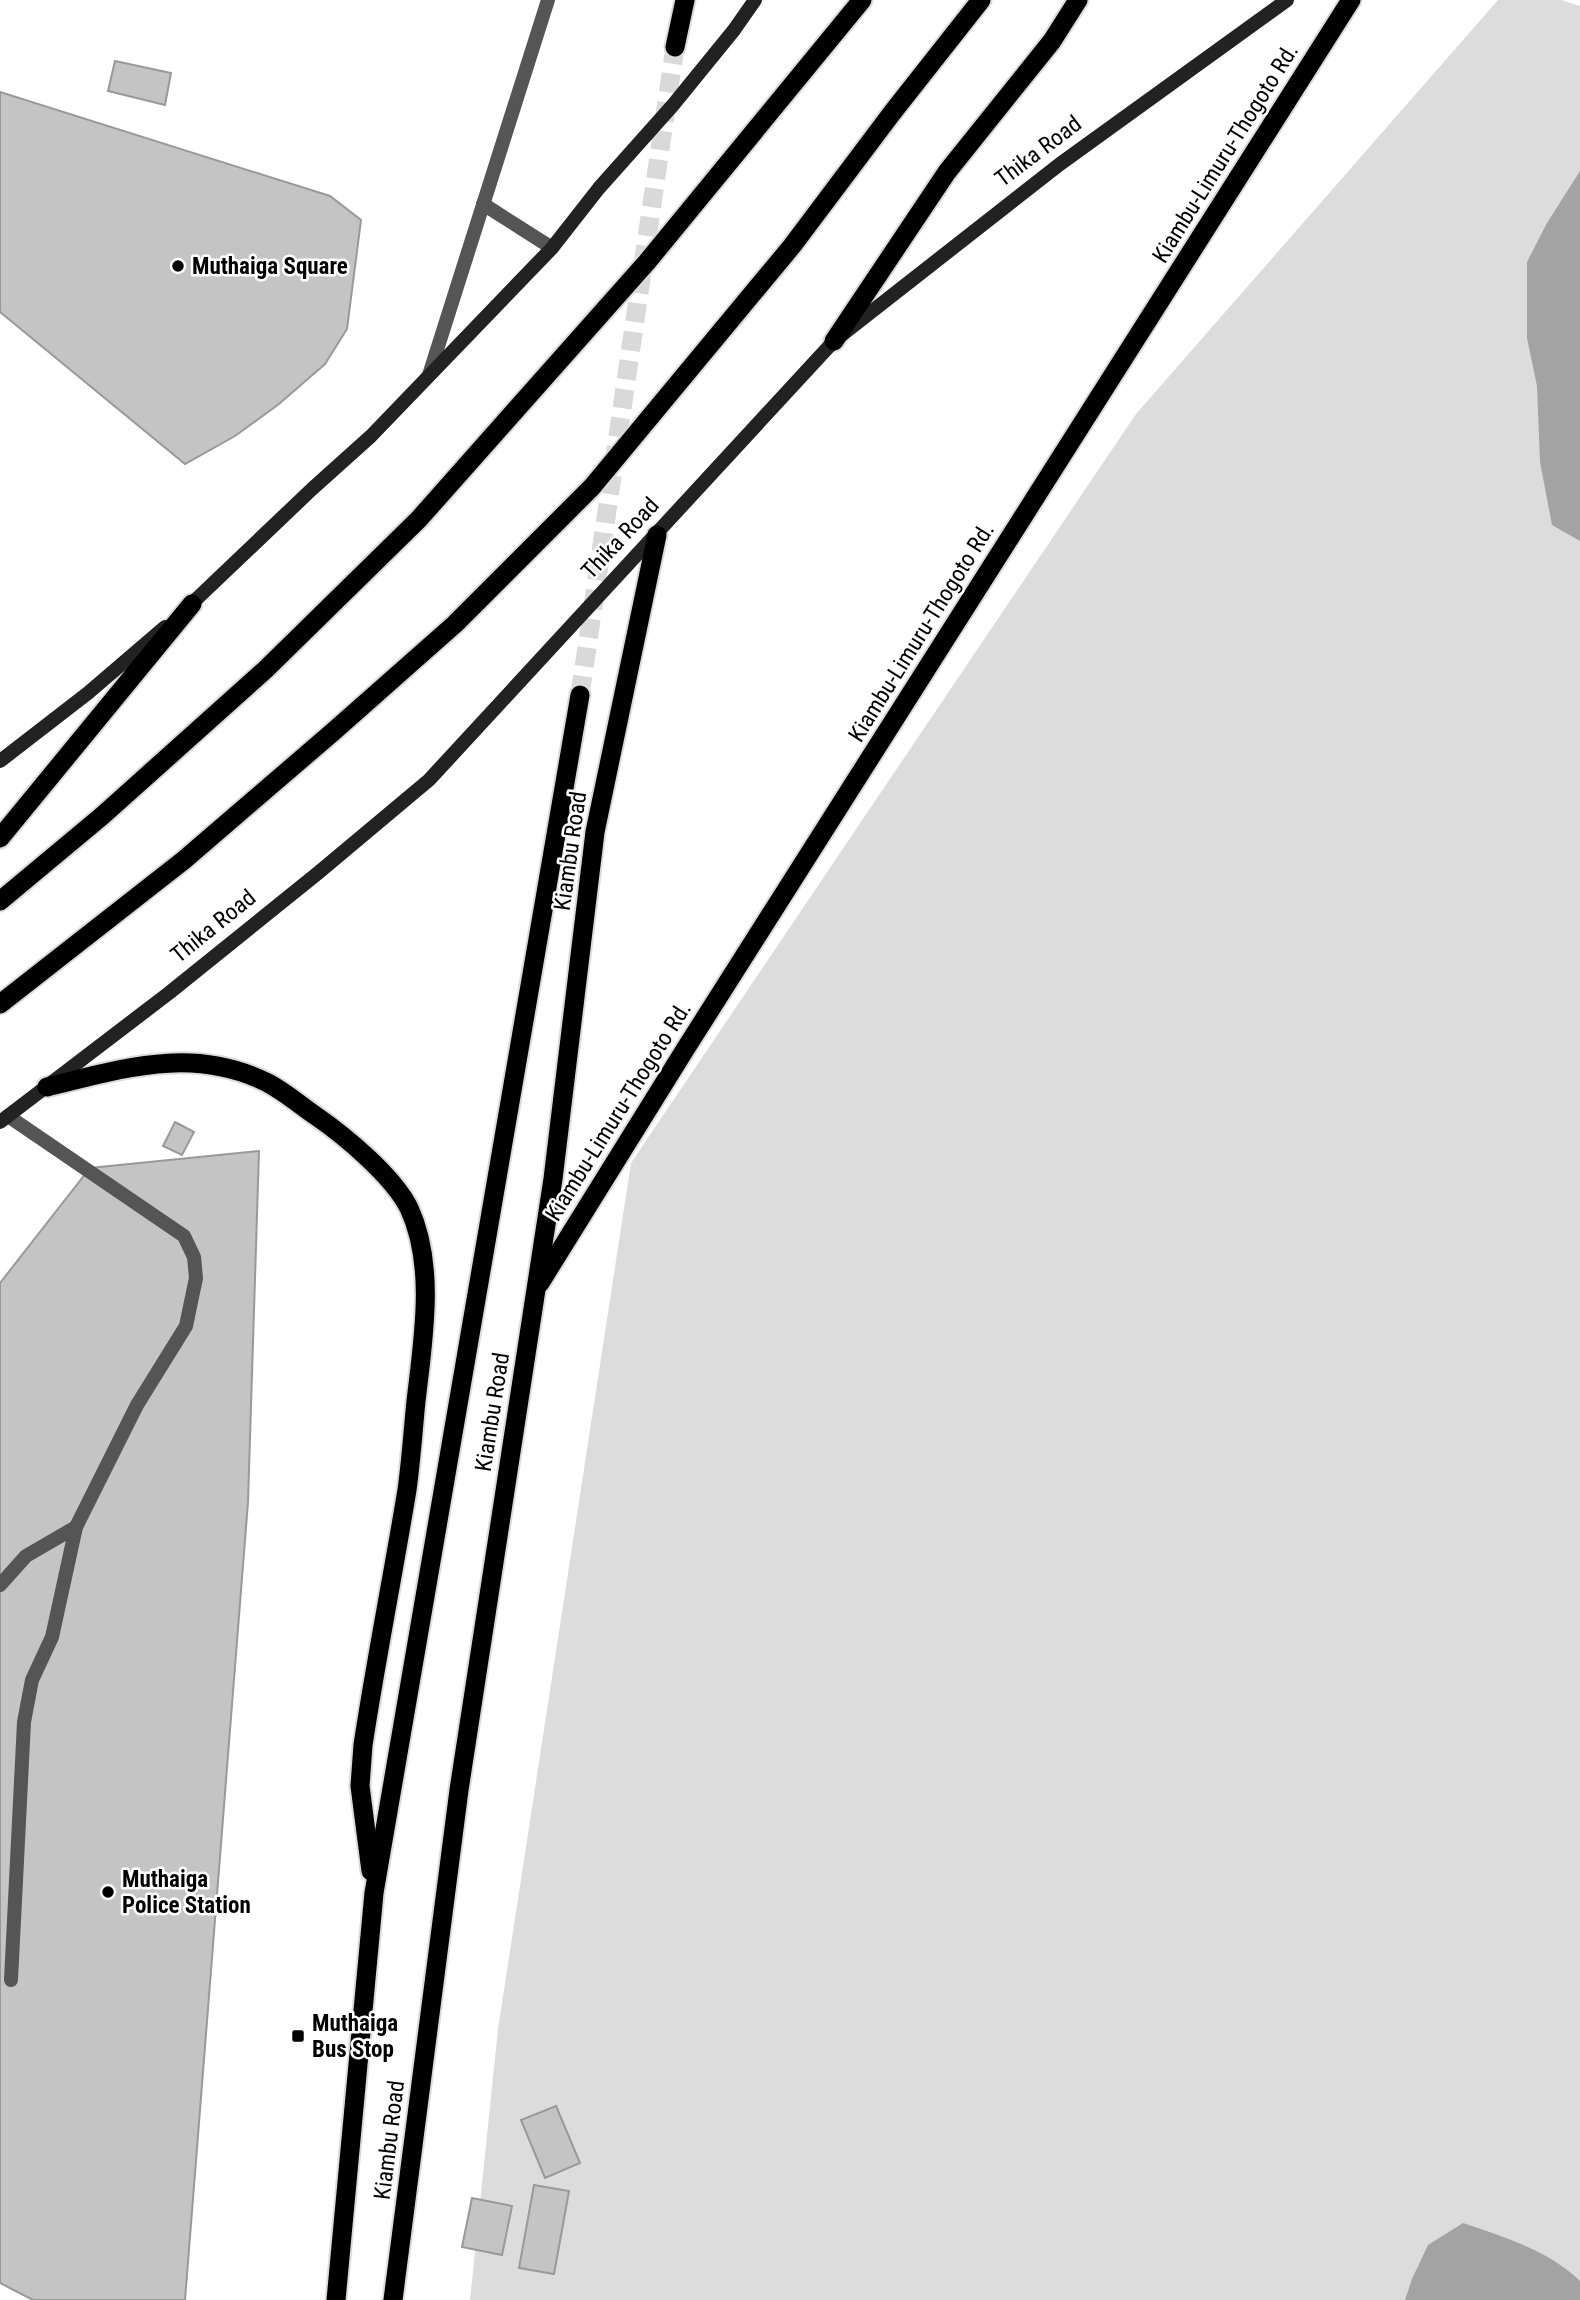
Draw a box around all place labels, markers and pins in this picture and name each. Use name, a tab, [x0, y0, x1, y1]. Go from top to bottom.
place label: Muthaiga Square	[192, 253, 348, 280]
marker: Muthaiga Square	[170, 258, 186, 274]
place label: Muthaiga Police Station	[122, 1866, 251, 1919]
marker: Muthaiga Police Station	[100, 1884, 116, 1900]
place label: Muthaiga Bus Stop	[312, 2010, 398, 2063]
marker: Muthaiga Bus Stop	[290, 2028, 306, 2044]

